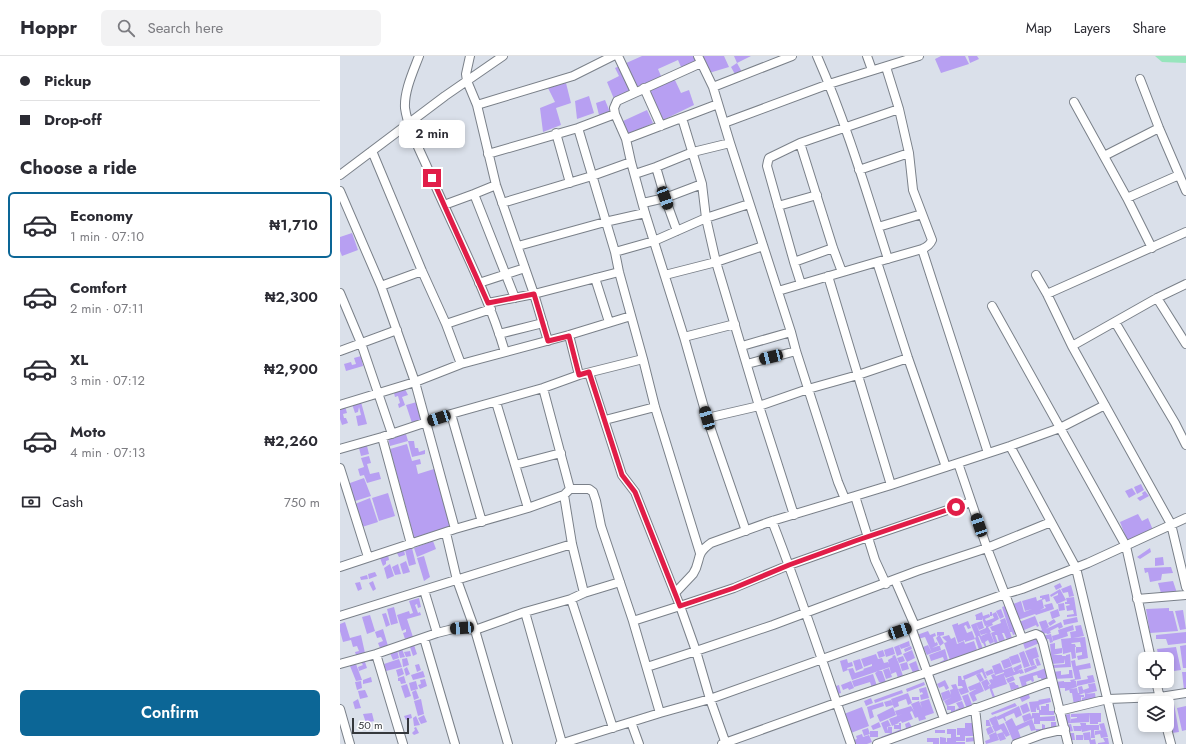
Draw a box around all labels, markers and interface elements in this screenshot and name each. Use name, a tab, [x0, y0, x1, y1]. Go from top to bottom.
search box	[101, 10, 381, 46]
text: Hoppr	[20, 14, 77, 41]
icon: search	[115, 17, 137, 39]
text: Search here	[147, 17, 223, 39]
text: Map	[1026, 18, 1052, 38]
text: Layers	[1074, 18, 1110, 38]
text: Share	[1132, 18, 1166, 38]
text: Pickup	[44, 70, 91, 92]
text: Drop-off	[44, 109, 102, 131]
callout: 2 min	[399, 120, 465, 148]
text: 2 min	[415, 124, 449, 143]
text: Choose a ride	[20, 155, 137, 181]
route end	[423, 169, 441, 187]
car	[655, 185, 675, 211]
text: Economy	[70, 205, 133, 227]
icon: car	[22, 207, 58, 243]
text: ₦1,710	[269, 214, 318, 236]
text: 1 min · 07:10	[70, 227, 144, 246]
text: Comfort	[70, 277, 127, 299]
icon: car	[22, 279, 58, 315]
text: ₦2,300	[265, 286, 318, 308]
text: 2 min · 07:11	[70, 299, 144, 318]
car	[758, 348, 784, 366]
text: XL	[70, 349, 88, 371]
icon: car	[22, 351, 58, 387]
text: ₦2,900	[264, 358, 318, 380]
text: 3 min · 07:12	[70, 371, 145, 390]
car	[698, 405, 716, 431]
car	[426, 409, 452, 427]
text: Moto	[70, 421, 106, 443]
icon: car	[22, 423, 58, 459]
text: ₦2,260	[264, 430, 318, 452]
text: 4 min · 07:13	[70, 443, 145, 462]
icon: cash	[20, 491, 42, 513]
text: Cash	[52, 491, 83, 513]
text: 750 m	[284, 493, 320, 512]
route start	[947, 498, 965, 516]
car	[969, 512, 989, 538]
car	[450, 621, 474, 635]
car	[887, 621, 913, 641]
map controls	[1138, 652, 1174, 732]
button: locate	[1138, 652, 1174, 688]
button: Confirm	[20, 690, 320, 736]
button: layers	[1138, 696, 1174, 732]
scale bar	[352, 716, 409, 735]
text: 50 m	[358, 717, 383, 733]

